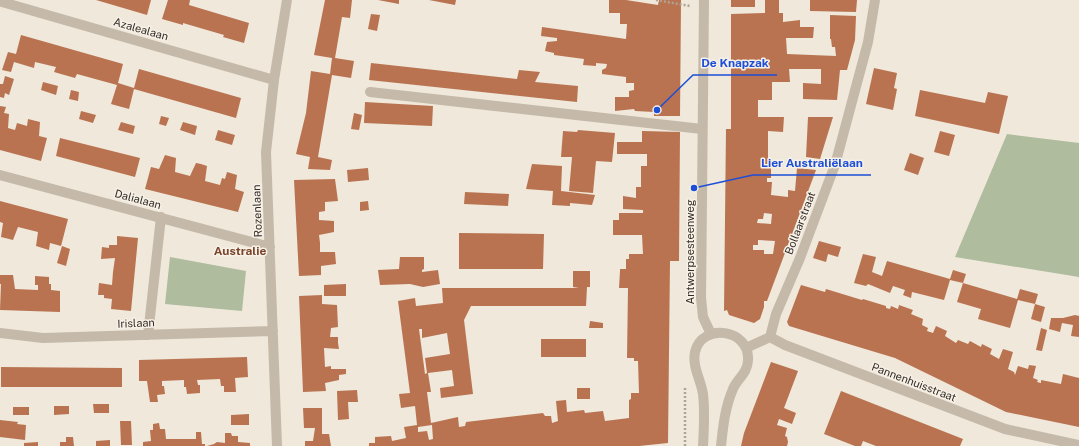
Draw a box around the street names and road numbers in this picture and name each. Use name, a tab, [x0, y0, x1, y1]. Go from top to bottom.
street label: Azalealaan	[112, 15, 170, 43]
street label: Rozenlaan	[250, 184, 264, 238]
street label: Dalialaan	[113, 187, 163, 211]
street label: Bollaarstraat	[782, 190, 818, 256]
street label: Antwerpsesteenweg	[684, 199, 696, 305]
street label: Irislaan	[117, 316, 155, 330]
street label: Pannenhuisstraat	[870, 360, 958, 404]

